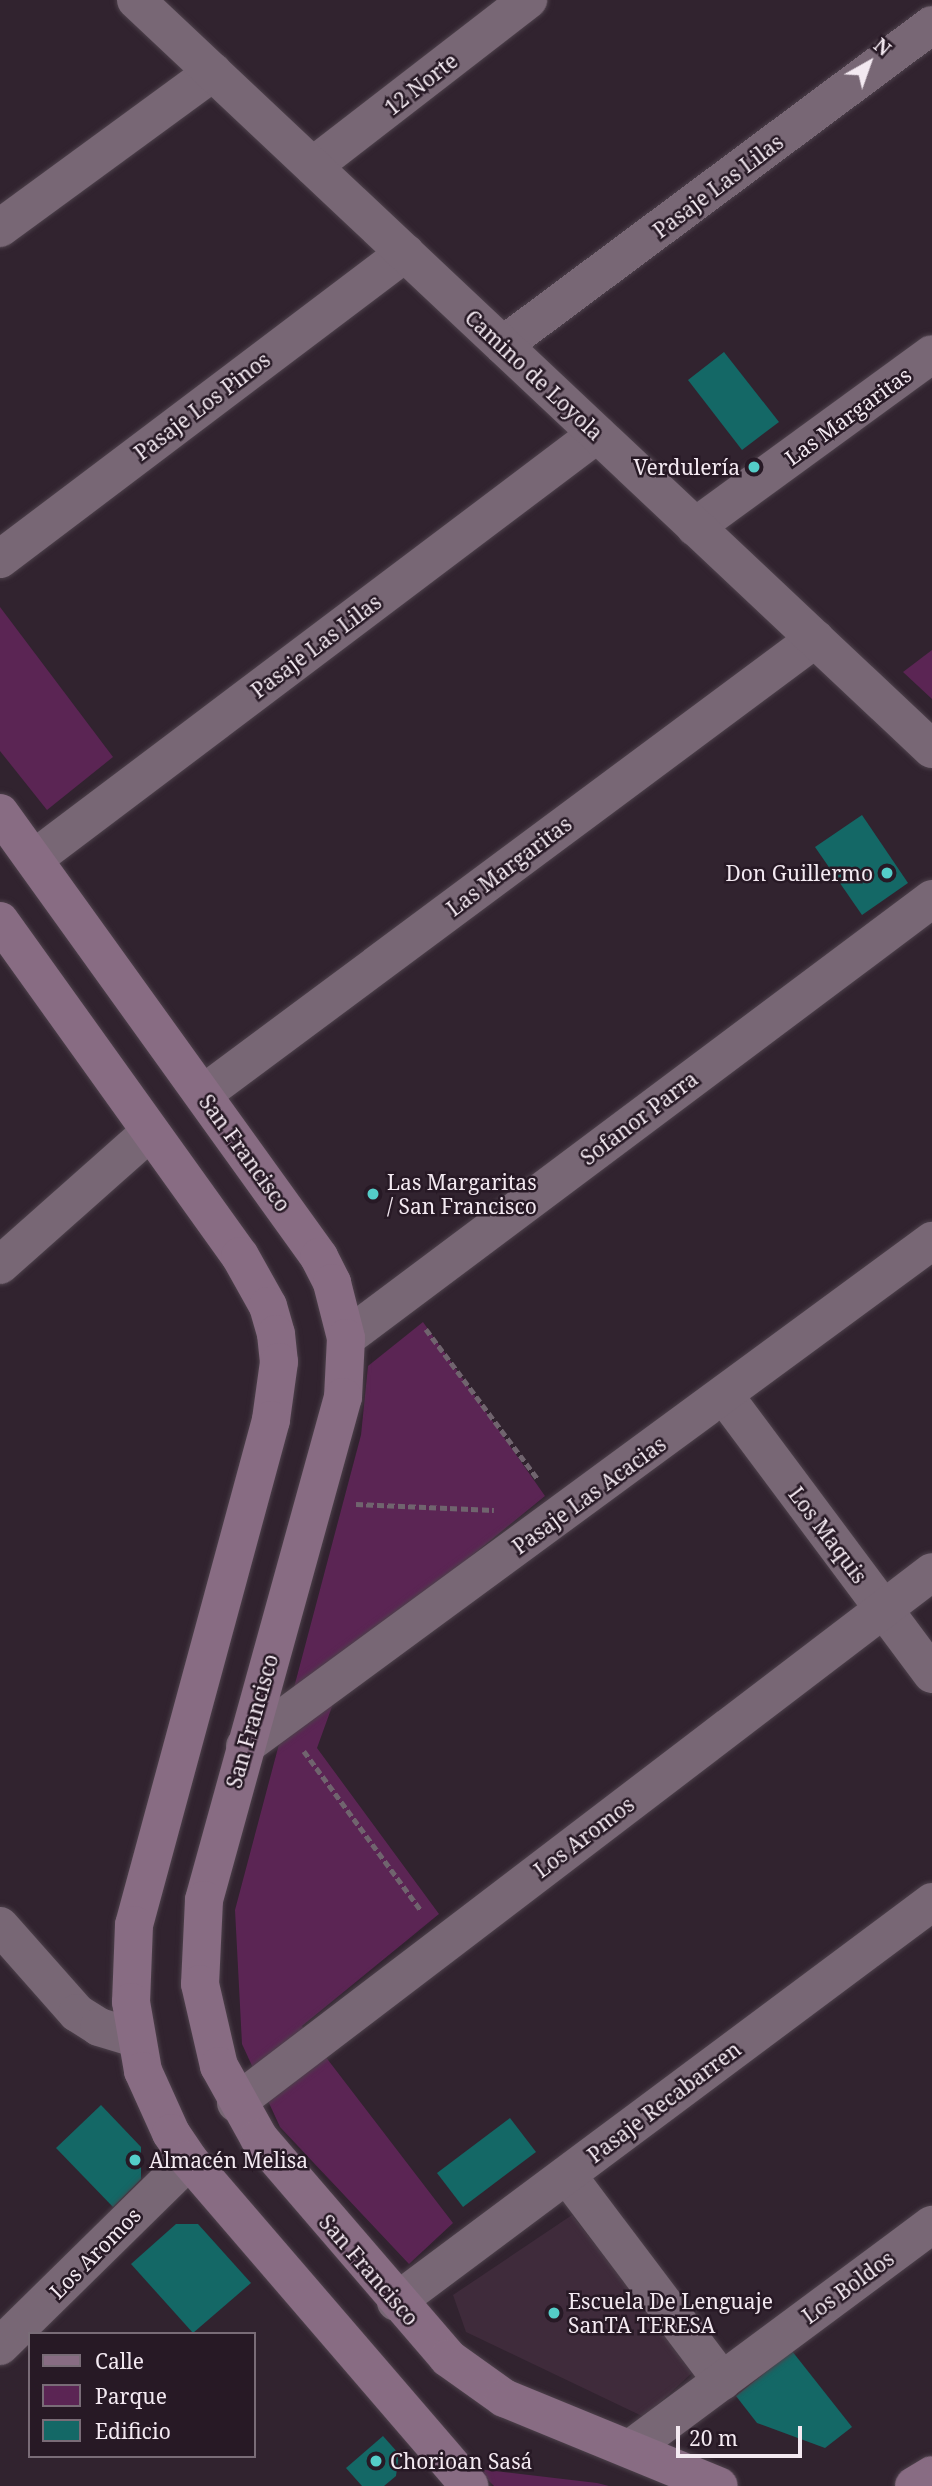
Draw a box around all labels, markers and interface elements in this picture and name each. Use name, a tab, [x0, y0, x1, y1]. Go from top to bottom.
north arrow	[834, 28, 904, 98]
text: N	[868, 32, 897, 62]
street label: 12 Norte	[380, 48, 462, 120]
street label: Pasaje Las Lilas	[648, 129, 788, 243]
street label: Camino de Loyola	[460, 305, 608, 445]
street label: Pasaje Los Pinos	[129, 347, 275, 465]
street label: Las Margaritas	[780, 362, 916, 470]
place label: Verdulería	[634, 454, 740, 480]
marker: Verdulería	[746, 459, 762, 475]
street label: Pasaje Las Lilas	[246, 589, 386, 703]
street label: Las Margaritas	[442, 811, 576, 921]
place label: Don Guillermo	[725, 860, 873, 886]
marker: Don Guillermo	[879, 865, 895, 881]
street label: Sofanor Parra	[576, 1066, 702, 1170]
street label: San Francisco	[194, 1090, 296, 1216]
place label: Las Margaritas / San Francisco	[387, 1169, 537, 1219]
marker: Las Margaritas / San Francisco	[365, 1186, 381, 1202]
street label: Pasaje Las Acacias	[507, 1431, 671, 1559]
street label: Los Maquis	[784, 1482, 872, 1588]
street label: San Francisco	[221, 1651, 283, 1791]
street label: Los Aromos	[529, 1791, 639, 1883]
street label: Pasaje Recabarren	[582, 2036, 746, 2168]
place label: Almacén Melisa	[149, 2147, 308, 2173]
marker: Almacén Melisa	[127, 2152, 143, 2168]
street label: Los Aromos	[44, 2202, 146, 2304]
street label: San Francisco	[314, 2209, 424, 2331]
street label: Los Boldos	[797, 2245, 899, 2329]
place label: Escuela De Lenguaje SanTA TERESA	[568, 2288, 773, 2338]
marker: Escuela De Lenguaje SanTA TERESA	[546, 2305, 562, 2321]
legend	[28, 2332, 256, 2458]
text: Calle	[95, 2347, 144, 2375]
text: Parque	[95, 2382, 167, 2410]
scale bar	[680, 2412, 806, 2456]
text: Edificio	[95, 2417, 171, 2445]
text: 20 m	[689, 2424, 738, 2452]
place label: Chorioan Sasá	[390, 2448, 532, 2474]
marker: Chorioan Sasá	[368, 2453, 384, 2469]

